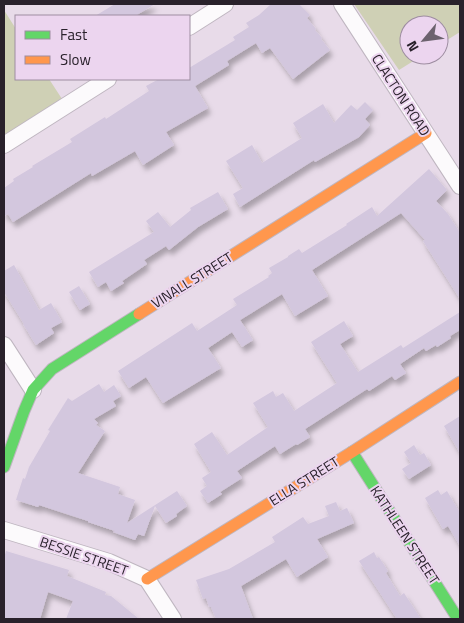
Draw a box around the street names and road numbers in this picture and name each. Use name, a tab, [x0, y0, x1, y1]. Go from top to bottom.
street label: CLACTON ROAD	[367, 50, 436, 140]
street label: VINALL STREET	[147, 246, 237, 313]
street label: ELLA STREET	[265, 450, 343, 510]
street label: KATHLEEN STREET	[366, 481, 446, 589]
street label: BESSIE STREET	[37, 531, 132, 581]

